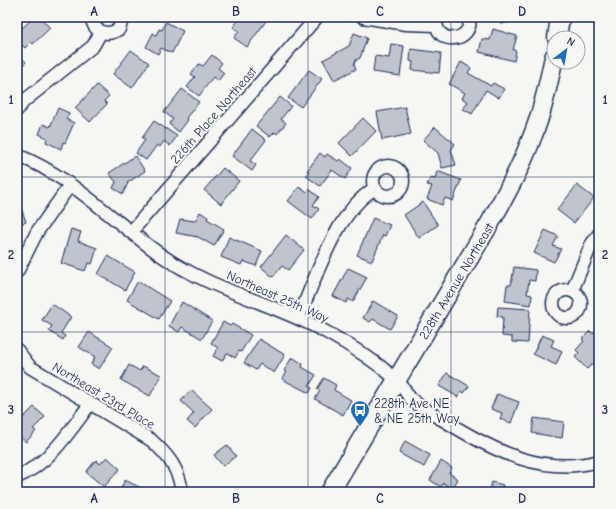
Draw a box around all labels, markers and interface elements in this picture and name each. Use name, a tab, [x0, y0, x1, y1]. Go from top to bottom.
text: A	[90, 4, 98, 19]
text: B	[232, 4, 240, 19]
text: C	[376, 4, 384, 19]
text: D	[518, 4, 526, 19]
north arrow	[546, 30, 586, 70]
text: N	[564, 34, 577, 49]
street label: 226th Place Northeast	[167, 63, 260, 167]
text: 1	[8, 92, 14, 107]
text: 1	[602, 92, 608, 107]
street label: 228th Avenue Northeast	[416, 219, 498, 342]
text: 2	[8, 247, 14, 262]
text: 2	[602, 247, 608, 262]
street label: Northeast 25th Way	[225, 267, 331, 326]
street label: Northeast 23rd Place	[50, 359, 158, 432]
place label: 228th Ave NE & NE 25th Way	[374, 396, 459, 426]
bus stop icon: 228th Ave NE & NE 25th Way	[349, 399, 371, 427]
text: 3	[8, 402, 14, 417]
text: 3	[602, 402, 608, 417]
text: A	[90, 491, 98, 506]
text: B	[232, 491, 240, 506]
text: C	[376, 491, 384, 506]
text: D	[518, 491, 526, 506]

